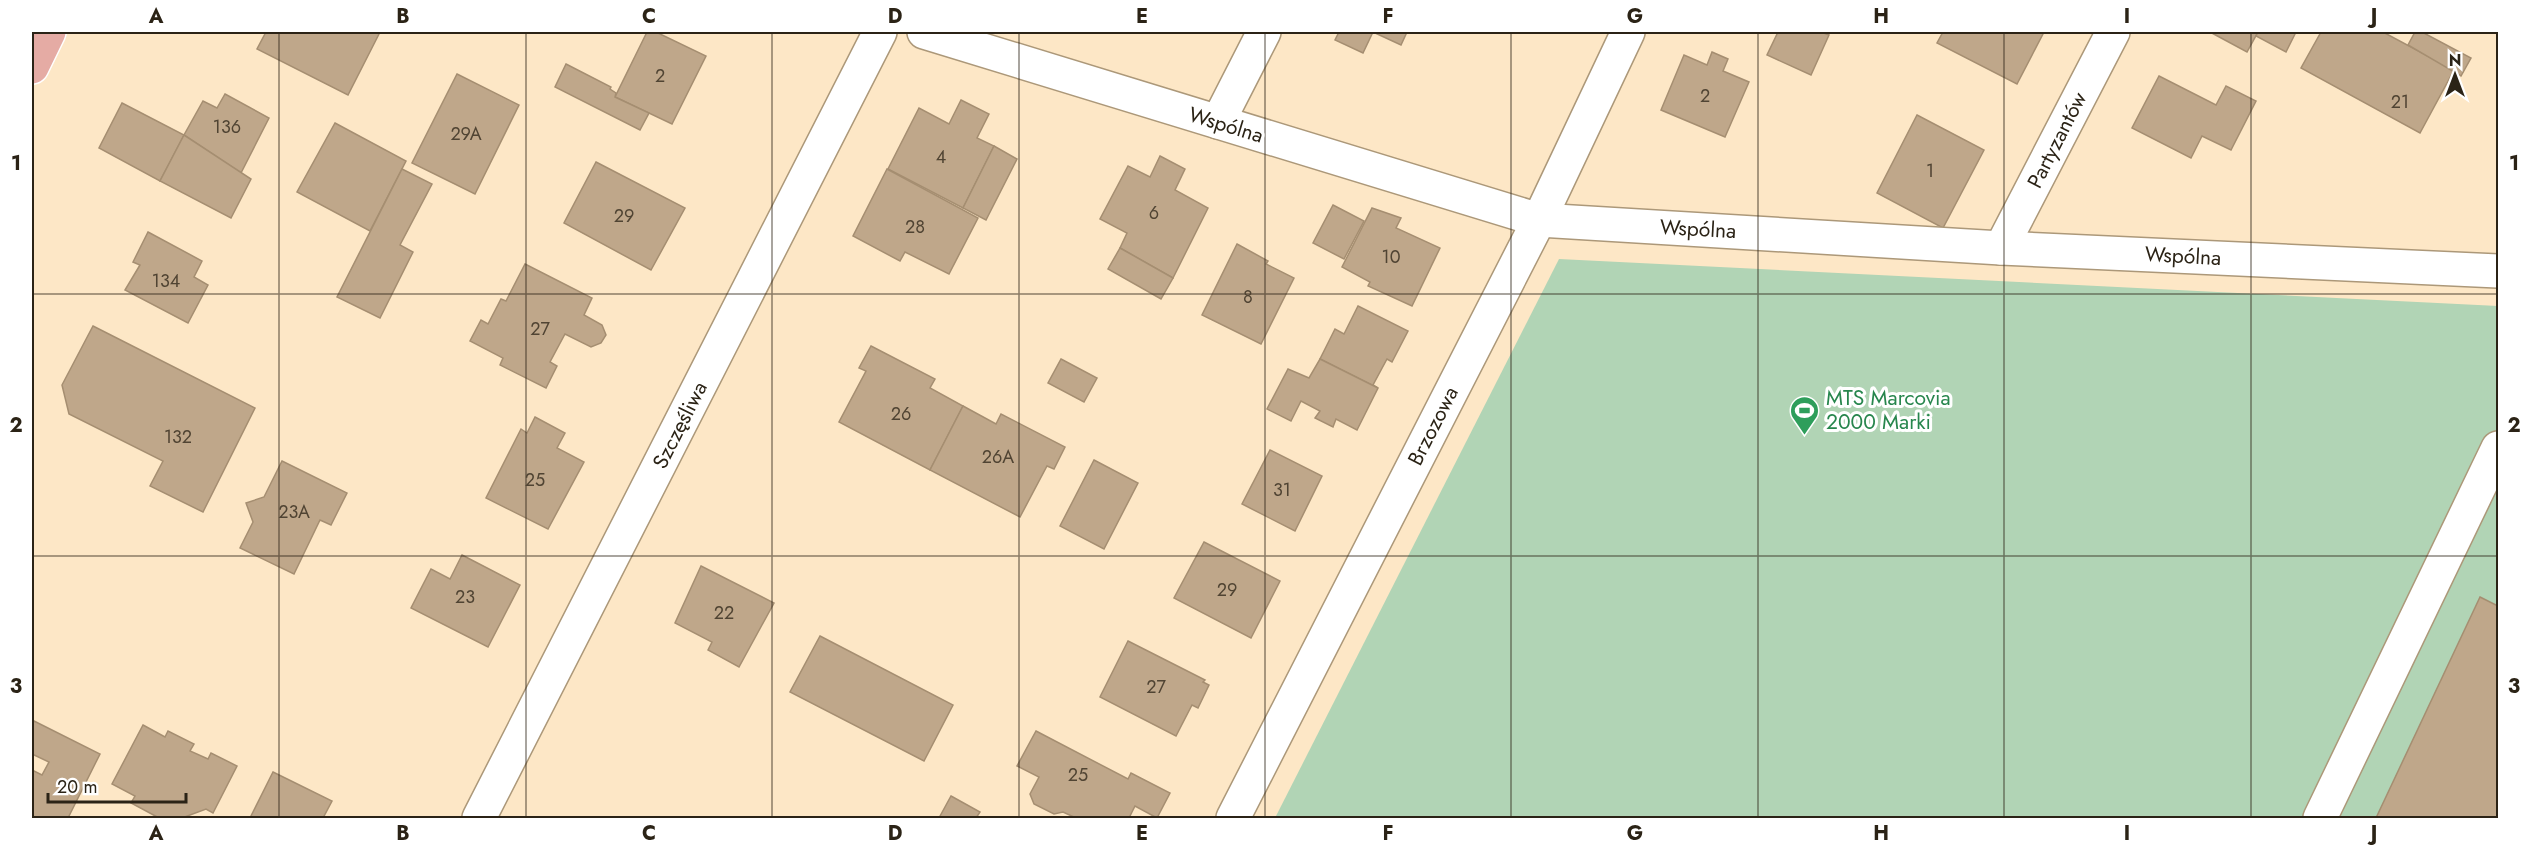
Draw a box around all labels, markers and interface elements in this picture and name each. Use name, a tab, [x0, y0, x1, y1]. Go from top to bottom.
text: A	[148, 2, 164, 31]
text: B	[396, 2, 410, 31]
text: C	[642, 2, 656, 31]
text: D	[888, 2, 902, 31]
text: E	[1136, 2, 1148, 31]
text: F	[1382, 2, 1394, 31]
text: G	[1627, 2, 1643, 31]
text: H	[1873, 2, 1889, 31]
text: I	[2124, 2, 2130, 31]
text: J	[2367, 2, 2377, 31]
north arrow	[2425, 45, 2485, 105]
text: N	[2449, 49, 2461, 72]
house number: 2	[655, 63, 665, 89]
house number: 2	[1700, 83, 1710, 109]
street label: Partyzantów	[2020, 86, 2094, 193]
house number: 21	[2391, 89, 2409, 115]
street label: Wspólna	[1185, 99, 1267, 151]
house number: 136	[213, 114, 241, 140]
house number: 29A	[450, 121, 482, 147]
house number: 4	[936, 144, 946, 170]
text: 1	[11, 149, 21, 178]
text: 1	[2509, 149, 2519, 178]
house number: 1	[1926, 158, 1934, 184]
house number: 6	[1149, 200, 1159, 226]
house number: 29	[614, 203, 634, 229]
street label: Wspólna	[1659, 212, 1737, 246]
house number: 28	[905, 214, 925, 240]
street label: Wspólna	[2144, 239, 2222, 273]
house number: 10	[1382, 244, 1401, 270]
house number: 134	[152, 268, 180, 294]
house number: 8	[1243, 284, 1253, 310]
house number: 27	[530, 316, 550, 342]
street label: Szczęśliwa	[645, 376, 715, 474]
street label: Brzozowa	[1400, 381, 1466, 471]
place label: MTS Marcovia 2000 Marki	[1826, 383, 1951, 437]
sports icon: MTS Marcovia 2000 Marki	[1789, 394, 1821, 436]
house number: 26	[891, 401, 911, 427]
text: 2	[9, 411, 23, 440]
text: 2	[2507, 411, 2521, 440]
house number: 132	[164, 424, 192, 450]
house number: 26A	[982, 444, 1014, 470]
house number: 25	[525, 467, 545, 493]
house number: 31	[1273, 477, 1291, 503]
house number: 23A	[278, 499, 310, 525]
house number: 29	[1217, 577, 1237, 603]
house number: 23	[455, 584, 475, 610]
house number: 22	[714, 600, 734, 626]
text: 3	[10, 672, 22, 701]
text: 3	[2508, 672, 2520, 701]
house number: 27	[1146, 674, 1166, 700]
house number: 25	[1068, 762, 1088, 788]
scale bar	[48, 766, 186, 804]
text: 20 m	[57, 774, 97, 800]
text: A	[148, 819, 164, 848]
text: B	[396, 819, 410, 848]
text: C	[642, 819, 656, 848]
text: D	[888, 819, 902, 848]
text: E	[1136, 819, 1148, 848]
text: F	[1382, 819, 1394, 848]
text: G	[1627, 819, 1643, 848]
text: H	[1873, 819, 1889, 848]
text: I	[2124, 819, 2130, 848]
text: J	[2367, 819, 2377, 848]

